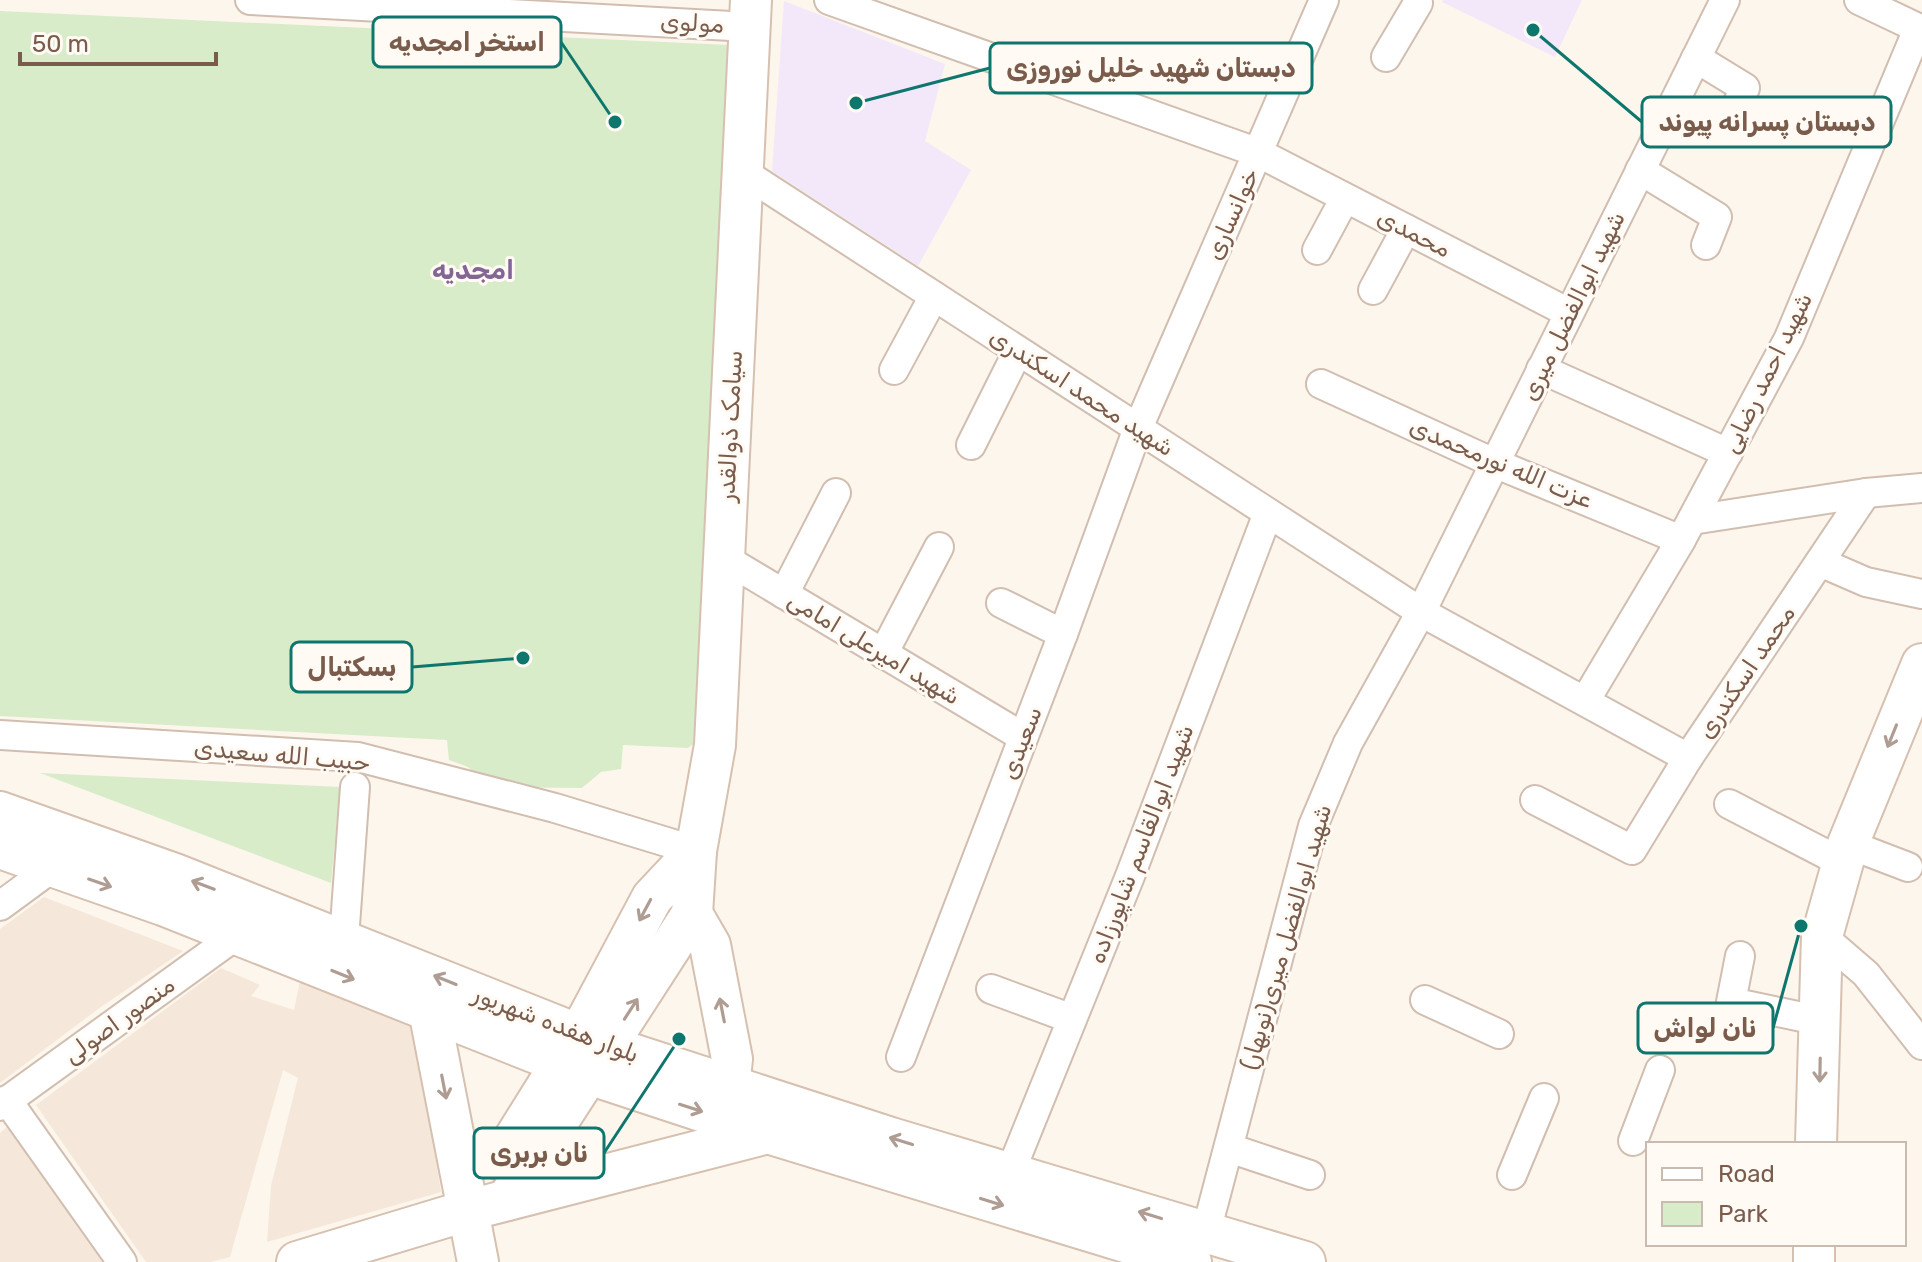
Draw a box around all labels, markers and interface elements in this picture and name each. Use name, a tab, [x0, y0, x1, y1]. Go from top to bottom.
street label: مولوی	[659, 7, 725, 39]
scale bar	[20, 16, 216, 66]
callout: استخر امجدیه	[373, 17, 561, 67]
text: استخر امجدیه	[389, 27, 545, 58]
text: 50 m	[32, 30, 89, 58]
callout: دبستان شهید خلیل نوروزی	[990, 43, 1312, 93]
text: دبستان شهید خلیل نوروزی	[1006, 53, 1296, 84]
callout: دبستان پسرانه پیوند	[1642, 97, 1891, 147]
text: دبستان پسرانه پیوند	[1659, 107, 1875, 140]
street label: خوانساری	[1199, 164, 1265, 264]
street label: محمدی	[1372, 203, 1456, 263]
street label: شهید ابوالفضل میری	[1515, 207, 1631, 405]
district label: امجدیه	[432, 255, 514, 286]
street label: شهید احمد رضایی	[1716, 288, 1818, 458]
street label: شهید محمد اسکندری	[985, 322, 1179, 462]
street label: سیامک ذوالقدر	[712, 349, 748, 505]
street label: عزت الله نورمحمدی	[1405, 412, 1597, 514]
street label: شهید امیرعلی امامی	[783, 585, 965, 711]
street label: محمد اسکندری	[1691, 600, 1801, 744]
callout: بسکتبال	[291, 642, 412, 692]
text: بسکتبال	[308, 652, 396, 683]
street label: سعیدی	[994, 703, 1048, 783]
street label: شهید ابوالقاسم شاپورزاده	[1082, 721, 1201, 968]
one-way arrow	[1884, 723, 1899, 748]
street label: حبیب الله سعیدی	[193, 733, 371, 777]
street label: شهید ابوالفضل میری(نوبهار)	[1235, 801, 1337, 1073]
one-way arrow	[87, 877, 112, 892]
one-way arrow	[191, 877, 216, 891]
one-way arrow	[637, 898, 653, 922]
one-way arrow	[330, 969, 355, 984]
street label: منصور اصولی	[58, 970, 180, 1070]
one-way arrow	[433, 972, 458, 987]
street label: بلوار هفده شهریور	[467, 979, 643, 1068]
one-way arrow	[714, 997, 729, 1023]
one-way arrow	[622, 998, 639, 1020]
callout: نان لواش	[1638, 1003, 1773, 1053]
text: نان لواش	[1654, 1013, 1756, 1044]
one-way arrow	[1812, 1056, 1828, 1083]
one-way arrow	[437, 1073, 452, 1099]
one-way arrow	[678, 1101, 703, 1116]
callout: نان بربری	[474, 1128, 604, 1178]
one-way arrow	[889, 1133, 915, 1148]
text: نان بربری	[490, 1138, 588, 1169]
legend	[1646, 1142, 1906, 1246]
text: Road	[1718, 1160, 1775, 1188]
one-way arrow	[979, 1195, 1005, 1210]
text: Park	[1718, 1200, 1769, 1228]
one-way arrow	[1138, 1207, 1164, 1222]

